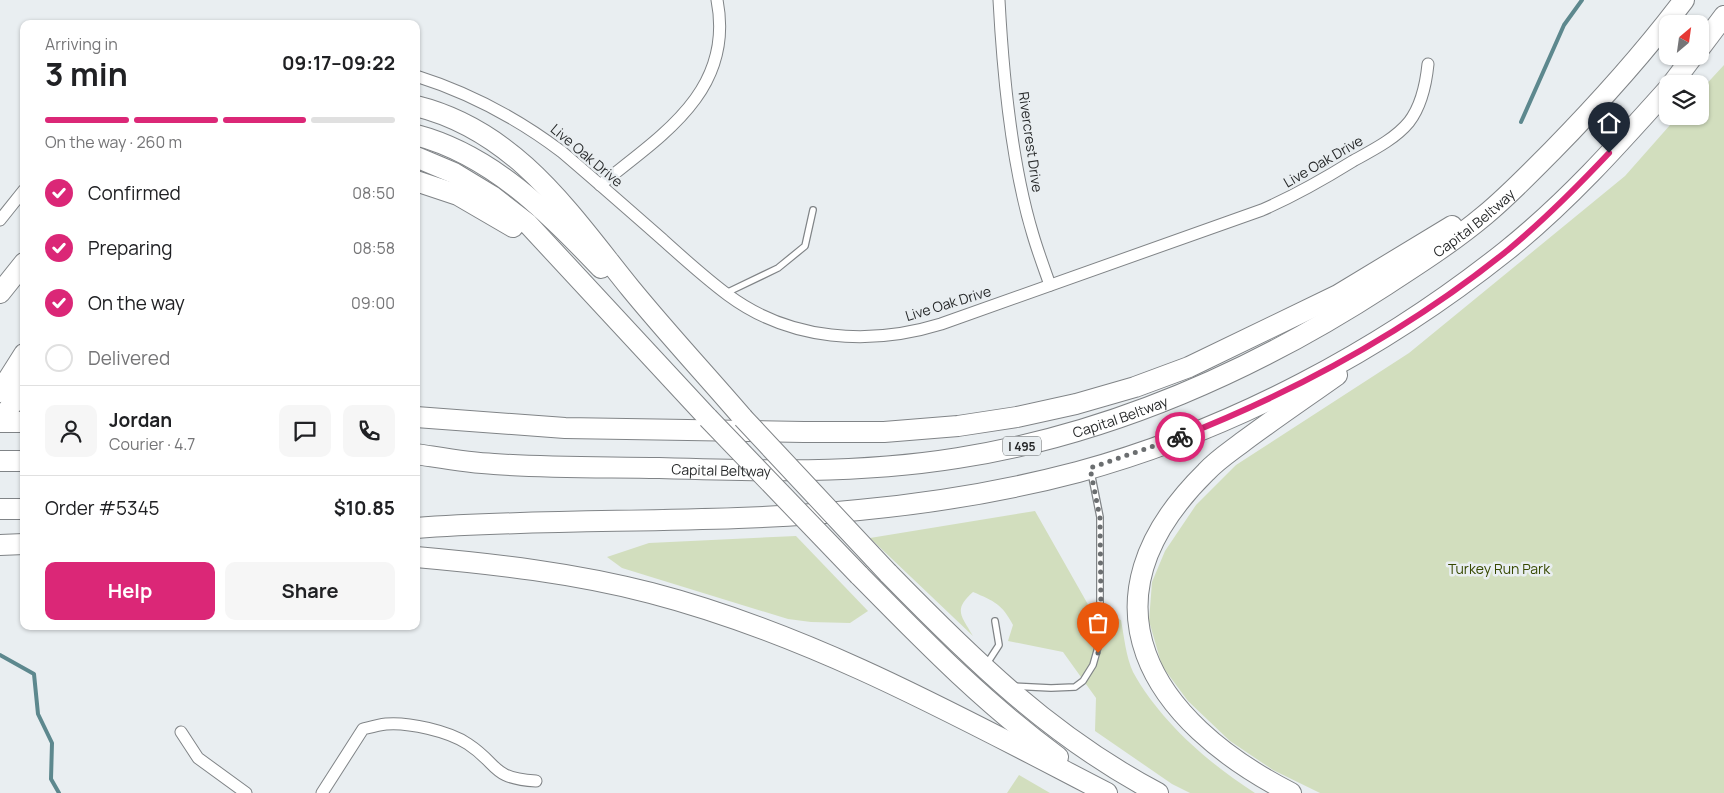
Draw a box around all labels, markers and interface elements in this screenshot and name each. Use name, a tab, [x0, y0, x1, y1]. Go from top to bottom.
north arrow	[1659, 15, 1709, 65]
map controls	[1659, 15, 1709, 125]
text: Arriving in	[45, 33, 118, 55]
text: 09:17–09:22	[282, 50, 395, 76]
text: 3 min	[45, 52, 128, 96]
button: layers	[1659, 75, 1709, 125]
street label: Rivercrest Drive	[1015, 90, 1047, 194]
pin	[1588, 102, 1630, 153]
icon: home	[1595, 109, 1623, 137]
street label: Live Oak Drive	[547, 119, 627, 191]
text: On the way · 260 m	[45, 131, 182, 153]
street label: Live Oak Drive	[1280, 131, 1366, 191]
icon: check	[45, 179, 73, 207]
text: Confirmed	[88, 180, 181, 206]
text: 08:50	[352, 182, 395, 204]
street label: Capital Beltway	[1429, 184, 1519, 261]
icon: check	[45, 234, 73, 262]
text: Preparing	[88, 235, 173, 261]
text: 08:58	[353, 237, 395, 259]
street label: Live Oak Drive	[903, 281, 993, 325]
icon: check	[45, 289, 73, 317]
text: On the way	[88, 290, 185, 316]
text: 09:00	[351, 292, 395, 314]
text: Delivered	[88, 345, 170, 371]
street label: Capital Beltway	[1070, 391, 1171, 441]
button: person	[45, 405, 97, 457]
button: chat	[279, 405, 331, 457]
button: phone	[343, 405, 395, 457]
text: Jordan	[109, 407, 172, 433]
courier	[1155, 412, 1205, 462]
icon: bike	[1166, 423, 1194, 451]
text: Courier · 4.7	[109, 433, 195, 455]
road number: I 495	[1003, 436, 1041, 456]
street label: Capital Beltway	[671, 459, 772, 480]
text: Order #5345	[45, 495, 160, 521]
text: $10.85	[334, 495, 395, 521]
park label: Turkey Run Park	[1448, 559, 1551, 578]
button: Help	[45, 562, 215, 620]
button: Share	[225, 562, 395, 620]
pin	[1077, 602, 1119, 653]
icon: bag	[1084, 609, 1112, 637]

